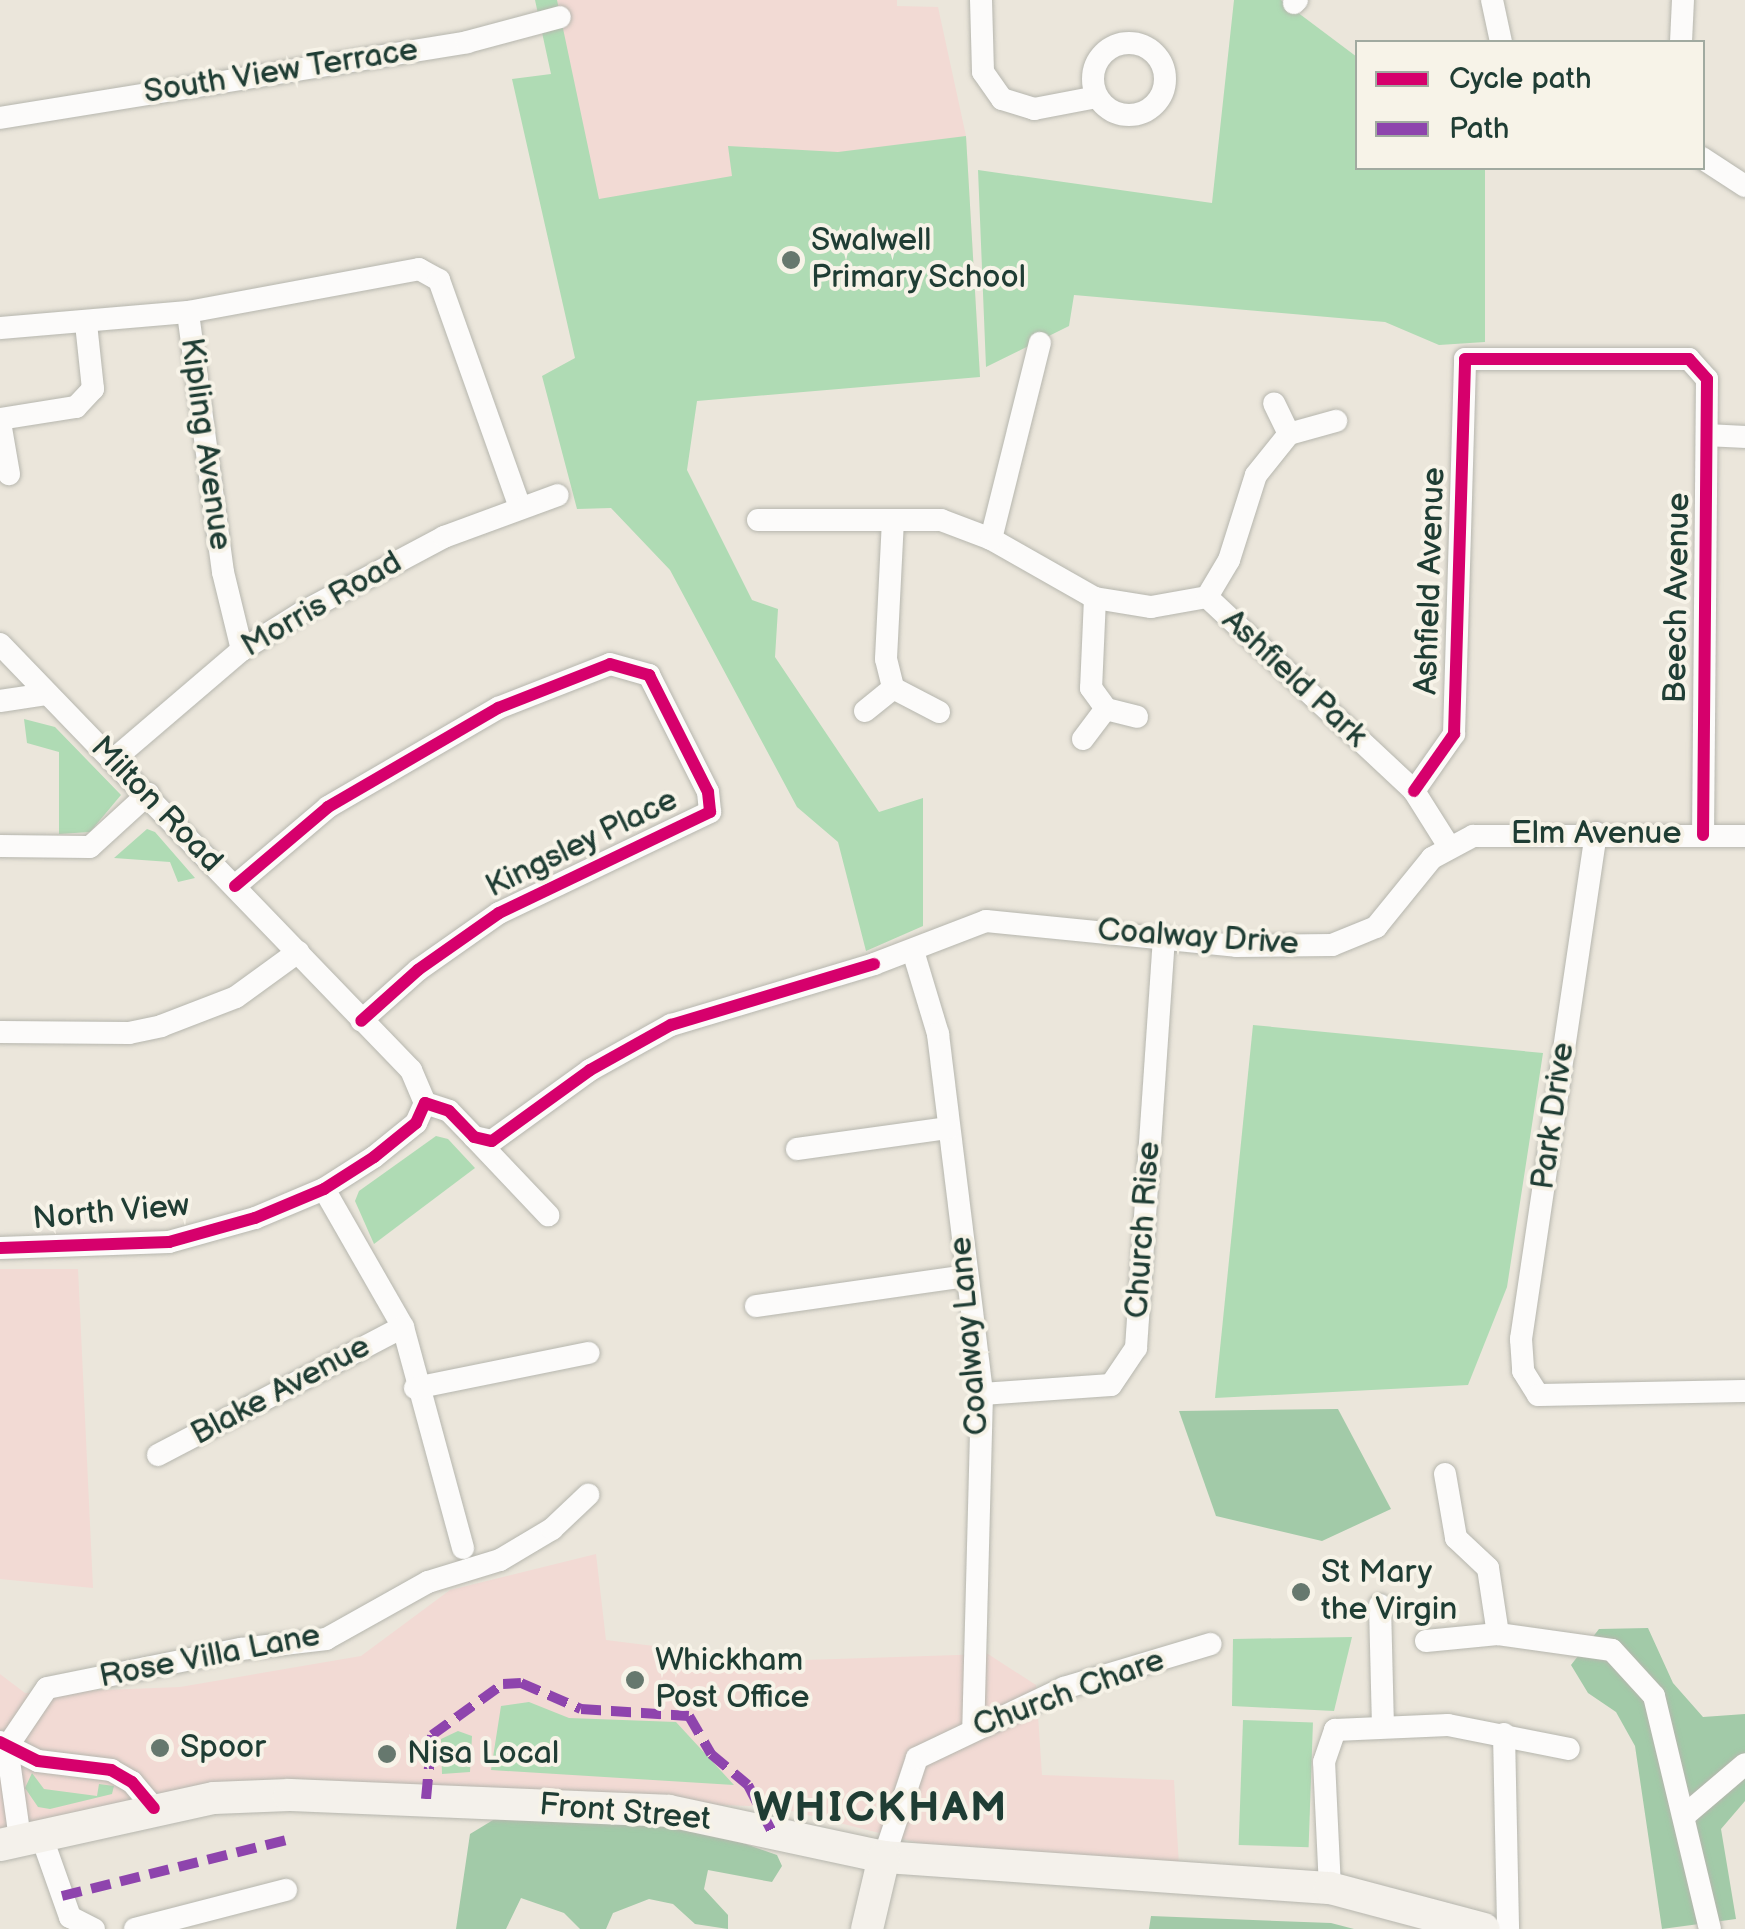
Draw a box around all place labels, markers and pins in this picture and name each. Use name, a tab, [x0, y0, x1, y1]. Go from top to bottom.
place label: Swalwell Primary School	[811, 223, 1029, 298]
marker: Swalwell Primary School	[780, 249, 802, 271]
place label: St Mary the Virgin	[1321, 1555, 1458, 1630]
marker: St Mary the Virgin	[1290, 1581, 1312, 1603]
place label: Whickham Post Office	[655, 1643, 809, 1718]
marker: Whickham Post Office	[624, 1669, 646, 1691]
place label: Spoor	[180, 1729, 266, 1767]
place label: Nisa Local	[407, 1735, 559, 1773]
marker: Spoor	[149, 1737, 171, 1759]
marker: Nisa Local	[376, 1743, 398, 1765]

